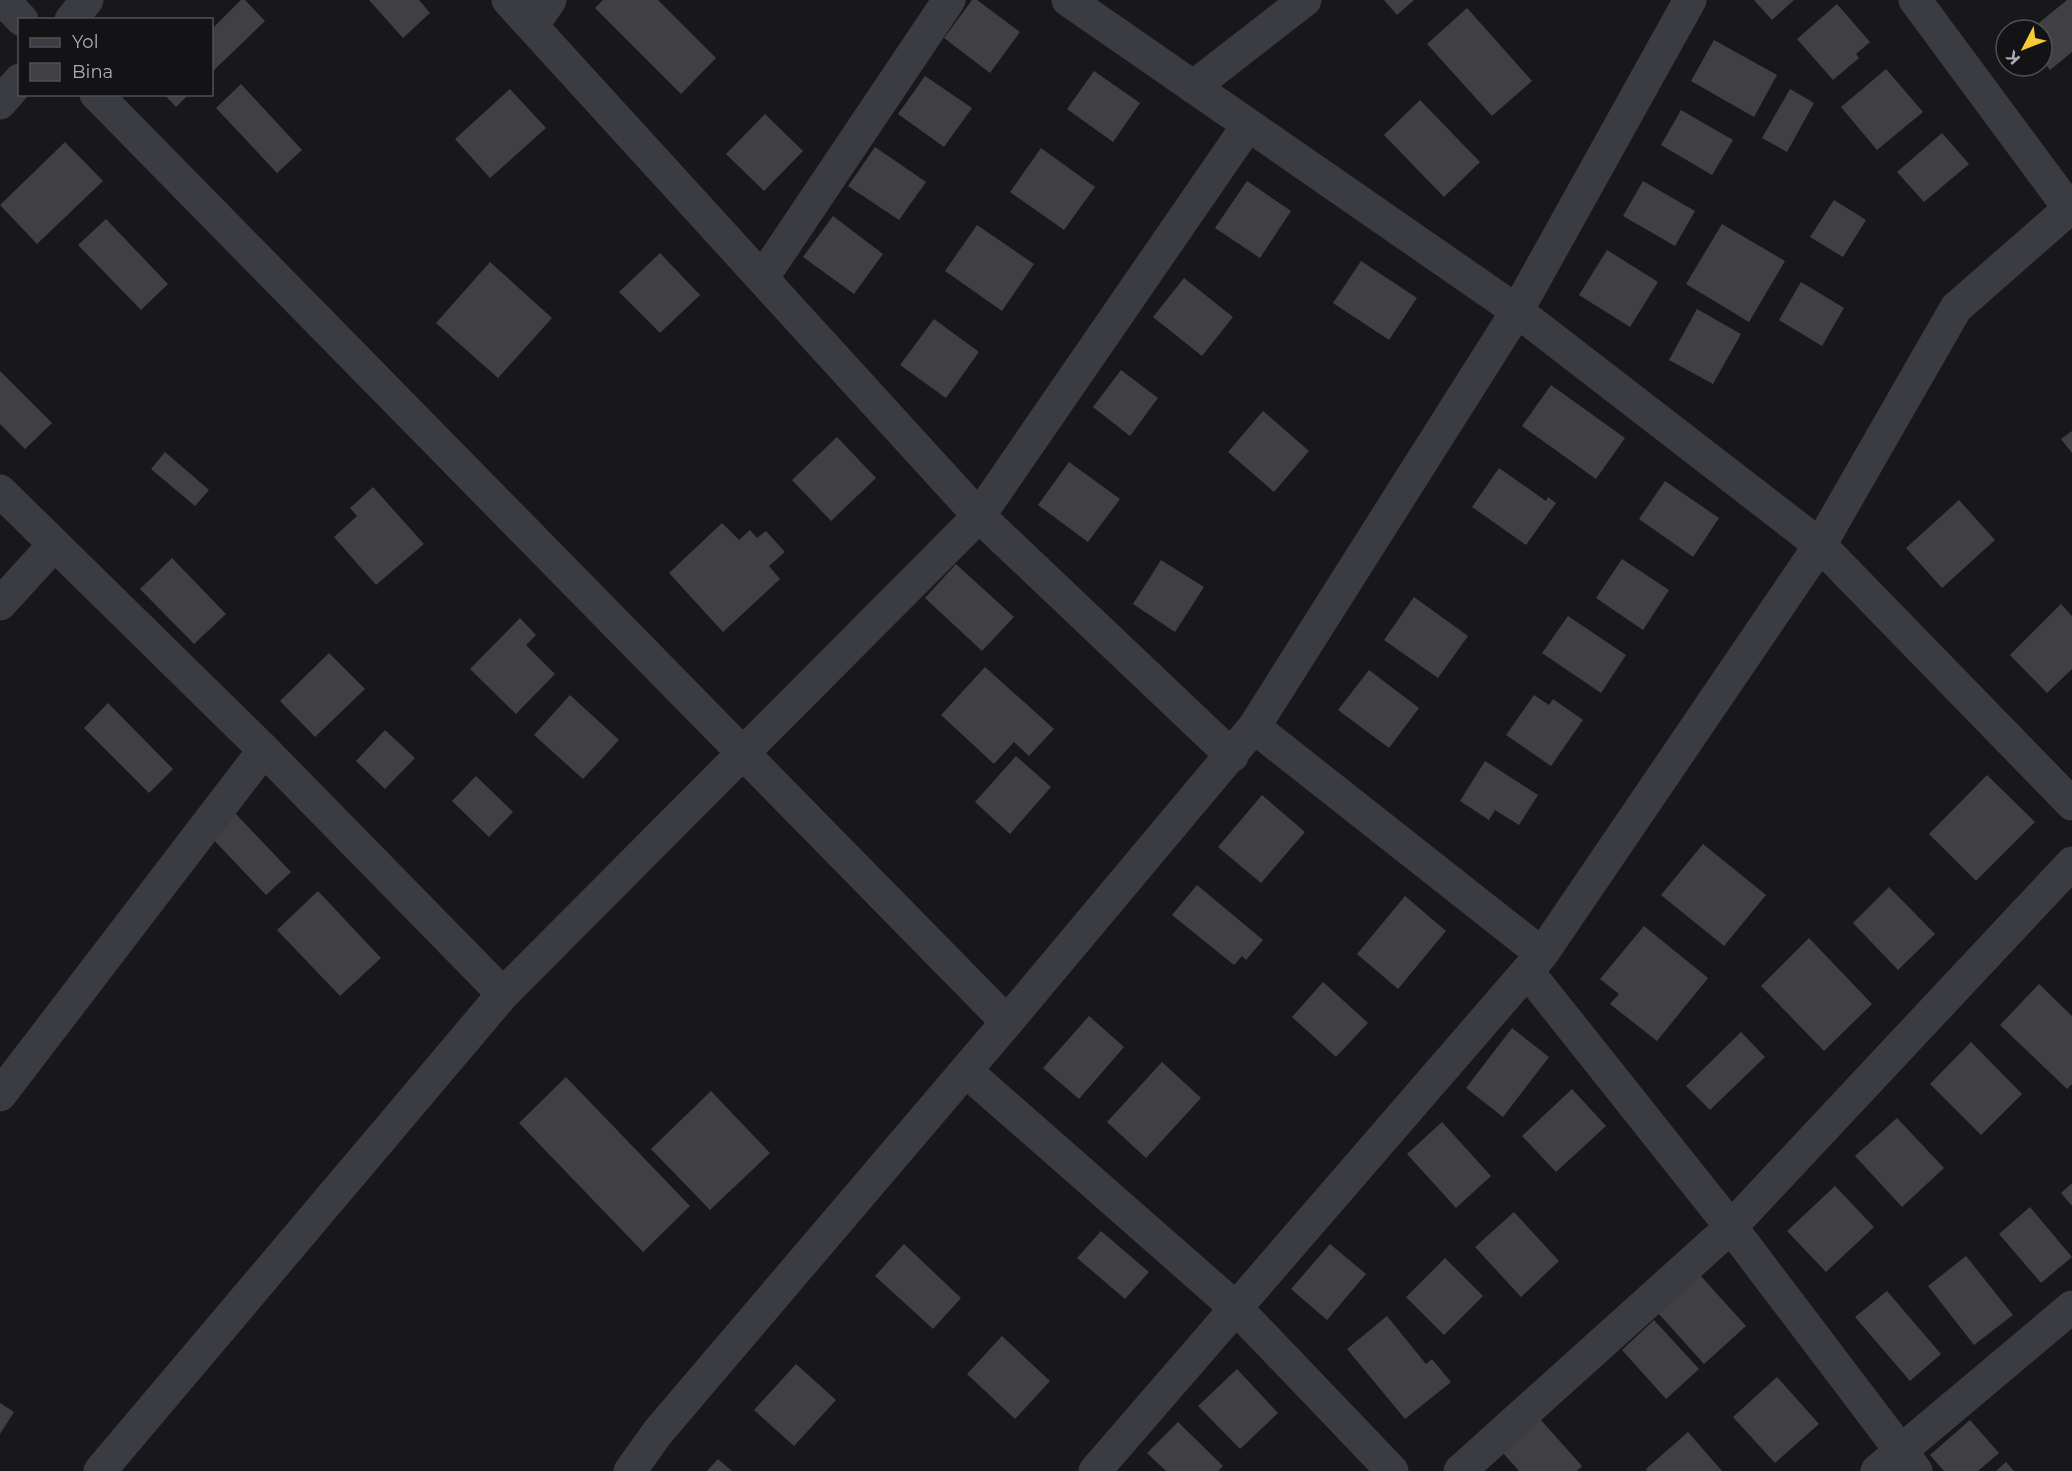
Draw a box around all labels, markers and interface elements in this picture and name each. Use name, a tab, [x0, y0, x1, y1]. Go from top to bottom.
legend	[18, 18, 213, 96]
north arrow	[1994, 18, 2054, 78]
text: Yol	[72, 31, 98, 53]
text: K	[2001, 46, 2024, 68]
text: Bina	[72, 61, 113, 83]

